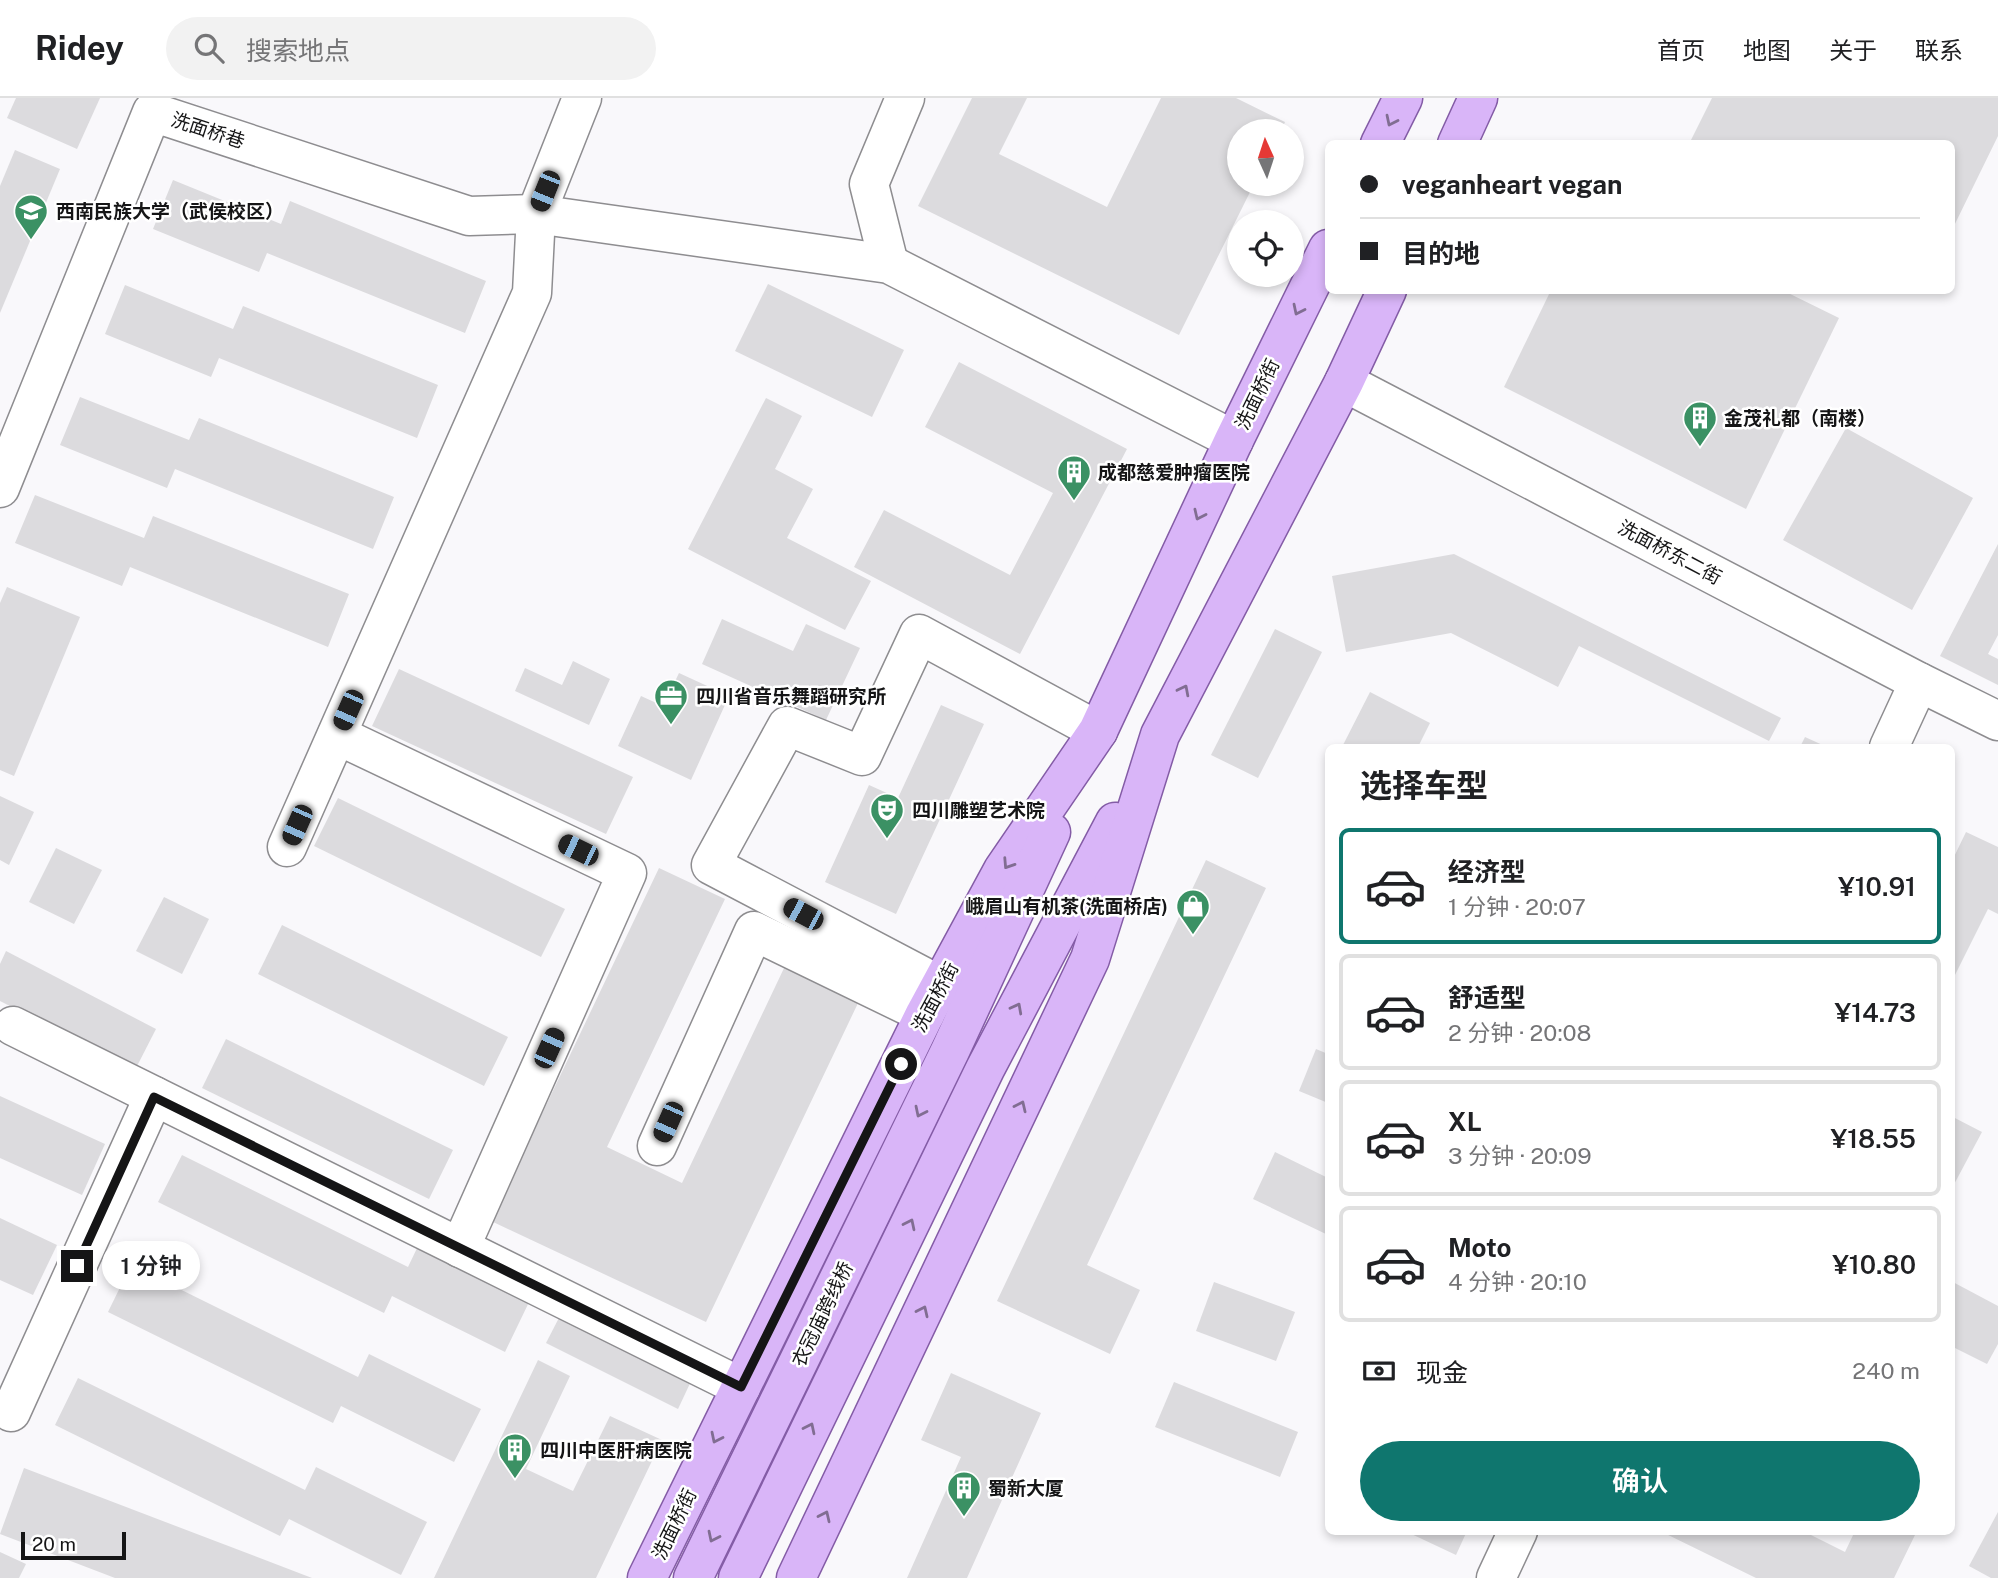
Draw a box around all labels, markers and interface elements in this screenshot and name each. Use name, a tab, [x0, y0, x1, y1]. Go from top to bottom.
search box	[166, 17, 656, 80]
text: Ridey	[35, 29, 124, 67]
icon: search	[190, 29, 228, 67]
text: 搜索地点	[246, 35, 350, 66]
text: 首页	[1657, 36, 1705, 64]
text: 地图	[1743, 36, 1791, 64]
text: 关于	[1829, 36, 1877, 64]
text: 联系	[1915, 36, 1963, 64]
street label: 洗面桥巷	[168, 108, 248, 152]
one-way arrow	[1386, 114, 1400, 126]
north arrow	[1227, 119, 1304, 196]
map controls	[1227, 119, 1304, 287]
car	[528, 168, 563, 214]
text: veganheart vegan	[1402, 169, 1622, 200]
school or university icon: 西南民族大学（武侯校区）	[12, 192, 50, 241]
place label: 西南民族大学（武侯校区）	[56, 200, 284, 222]
button: locate	[1227, 210, 1304, 287]
text: 目的地	[1402, 238, 1480, 269]
one-way arrow	[1293, 303, 1307, 315]
street label: 洗面桥街	[1230, 355, 1284, 433]
building icon: 金茂礼都（南楼）	[1681, 399, 1719, 448]
place label: 金茂礼都（南楼）	[1724, 407, 1876, 429]
building icon: 成都慈爱肿瘤医院	[1055, 453, 1093, 502]
place label: 成都慈爱肿瘤医院	[1098, 461, 1250, 483]
one-way arrow	[1193, 508, 1207, 520]
street label: 洗面桥东二街	[1615, 516, 1725, 588]
office icon: 四川省音乐舞蹈研究所	[652, 677, 690, 726]
place label: 四川省音乐舞蹈研究所	[696, 685, 886, 707]
one-way arrow	[1176, 685, 1189, 697]
car	[330, 687, 367, 733]
text: 选择车型	[1360, 767, 1488, 804]
theatre icon: 四川雕塑艺术院	[868, 791, 906, 840]
place label: 四川雕塑艺术院	[912, 799, 1045, 821]
car	[279, 802, 316, 848]
car	[555, 831, 602, 869]
icon: car	[1364, 855, 1427, 918]
one-way arrow	[1003, 856, 1016, 869]
text: 经济型	[1448, 856, 1526, 887]
text: ¥10.91	[1838, 871, 1916, 902]
shop icon: 峨眉山有机茶(洗面桥店)	[1174, 887, 1212, 936]
text: 1 分钟 · 20:07	[1448, 893, 1586, 920]
car	[780, 895, 827, 933]
place label: 峨眉山有机茶(洗面桥店)	[965, 895, 1168, 917]
street label: 洗面桥街	[907, 958, 963, 1036]
icon: car	[1364, 981, 1427, 1044]
text: 舒适型	[1448, 982, 1526, 1013]
text: ¥14.73	[1835, 997, 1916, 1028]
one-way arrow	[1009, 1003, 1022, 1015]
text: 2 分钟 · 20:08	[1448, 1019, 1591, 1046]
car	[531, 1025, 568, 1071]
route start	[885, 1048, 917, 1080]
car	[650, 1099, 687, 1145]
one-way arrow	[1013, 1101, 1027, 1113]
one-way arrow	[915, 1105, 929, 1117]
text: XL	[1448, 1106, 1482, 1137]
icon: car	[1364, 1107, 1427, 1170]
text: ¥18.55	[1831, 1123, 1916, 1154]
text: 3 分钟 · 20:09	[1448, 1142, 1592, 1169]
one-way arrow	[901, 1219, 915, 1231]
text: Moto	[1448, 1232, 1511, 1263]
icon: car	[1364, 1233, 1427, 1296]
callout: 1 分钟	[102, 1242, 200, 1290]
text: ¥10.80	[1832, 1249, 1916, 1280]
route end	[61, 1250, 93, 1282]
text: 1 分钟	[121, 1252, 182, 1279]
street label: 衣冠庙跨线桥	[787, 1258, 857, 1370]
text: 4 分钟 · 20:10	[1448, 1268, 1587, 1295]
one-way arrow	[915, 1306, 929, 1318]
icon: cash	[1360, 1352, 1398, 1390]
text: 现金	[1416, 1357, 1468, 1388]
text: 240 m	[1852, 1357, 1920, 1384]
one-way arrow	[802, 1423, 816, 1435]
building icon: 四川中医肝病医院	[496, 1431, 534, 1480]
one-way arrow	[711, 1431, 725, 1443]
place label: 四川中医肝病医院	[540, 1439, 692, 1461]
button: 确认	[1360, 1441, 1920, 1521]
building icon: 蜀新大厦	[945, 1469, 983, 1518]
place label: 蜀新大厦	[988, 1477, 1064, 1499]
street label: 洗面桥街	[647, 1485, 701, 1563]
one-way arrow	[817, 1511, 831, 1523]
scale bar	[21, 1529, 126, 1561]
one-way arrow	[708, 1530, 722, 1542]
text: 20 m	[32, 1533, 76, 1555]

